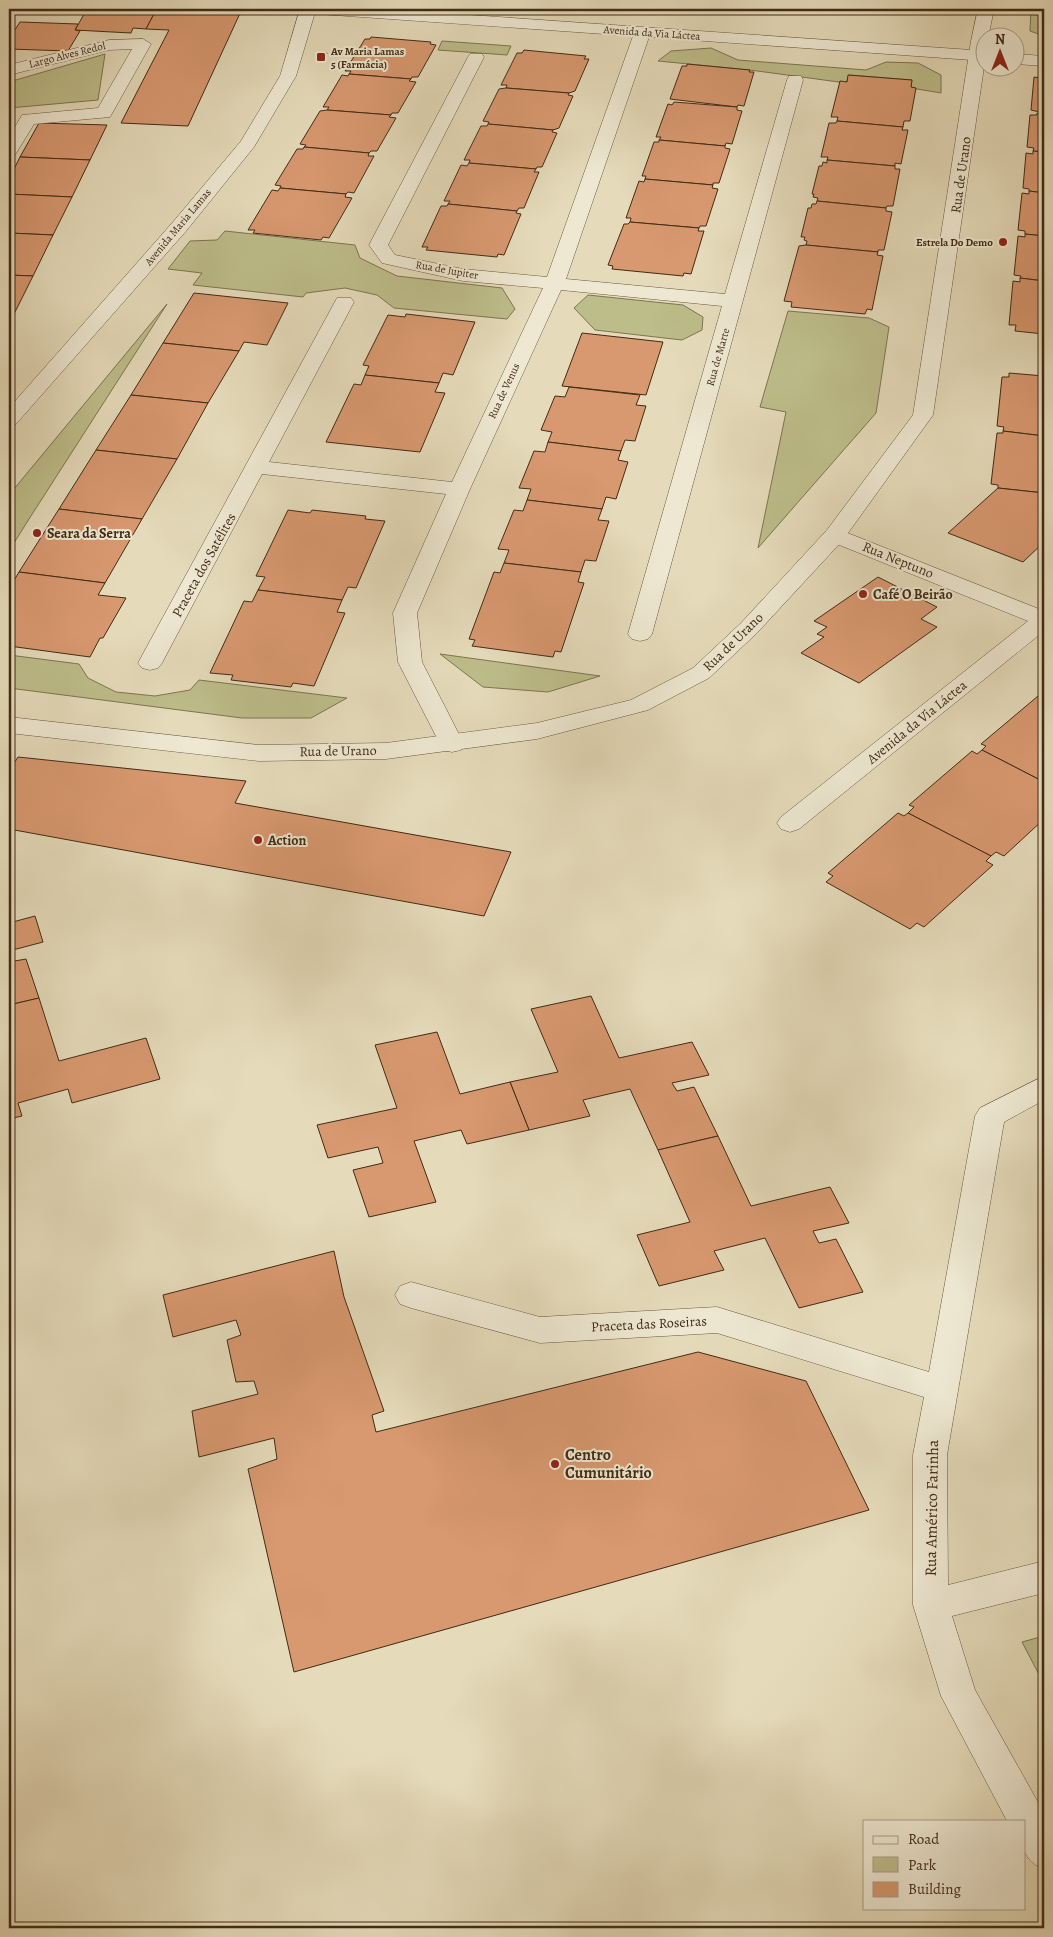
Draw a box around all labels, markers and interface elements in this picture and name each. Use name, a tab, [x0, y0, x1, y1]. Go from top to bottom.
street label: Avenida da Via Láctea	[602, 22, 702, 44]
north arrow	[976, 28, 1026, 78]
text: N	[995, 30, 1005, 49]
street label: Largo Alves Redol	[27, 38, 107, 72]
place label: Av Maria Lamas 5 (Farmácia)	[330, 44, 405, 72]
marker: Av Maria Lamas 5 (Farmácia)	[315, 51, 327, 63]
street label: Rua de Urano	[946, 135, 976, 215]
street label: Avenida Maria Lamas	[141, 185, 215, 270]
place label: Estrela Do Demo	[916, 235, 993, 250]
marker: Estrela Do Demo	[997, 236, 1009, 248]
street label: Rua de Jupiter	[414, 257, 480, 283]
street label: Rua de Marte	[703, 326, 733, 388]
street label: Rua de Venus	[485, 361, 523, 421]
street label: Praceta dos Satélites	[167, 509, 241, 621]
place label: Seara da Serra	[47, 524, 131, 543]
marker: Seara da Serra	[31, 527, 43, 539]
street label: Rua Neptuno	[860, 537, 936, 583]
place label: Café O Beirão	[873, 585, 953, 604]
marker: Café O Beirão	[857, 588, 869, 600]
street label: Rua de Urano	[699, 608, 767, 676]
street label: Avenida da Via Láctea	[862, 675, 971, 769]
street label: Rua de Urano	[299, 741, 377, 761]
place label: Action	[267, 831, 306, 850]
marker: Action	[252, 834, 264, 846]
street label: Praceta das Roseiras	[591, 1311, 707, 1337]
street label: Rua Américo Farinha	[920, 1439, 944, 1577]
place label: Centro Cumunitário	[565, 1444, 652, 1484]
marker: Centro Cumunitário	[549, 1458, 561, 1470]
legend	[863, 1820, 1026, 1910]
text: Road	[908, 1829, 940, 1849]
text: Park	[908, 1855, 937, 1875]
text: Building	[908, 1879, 961, 1899]

